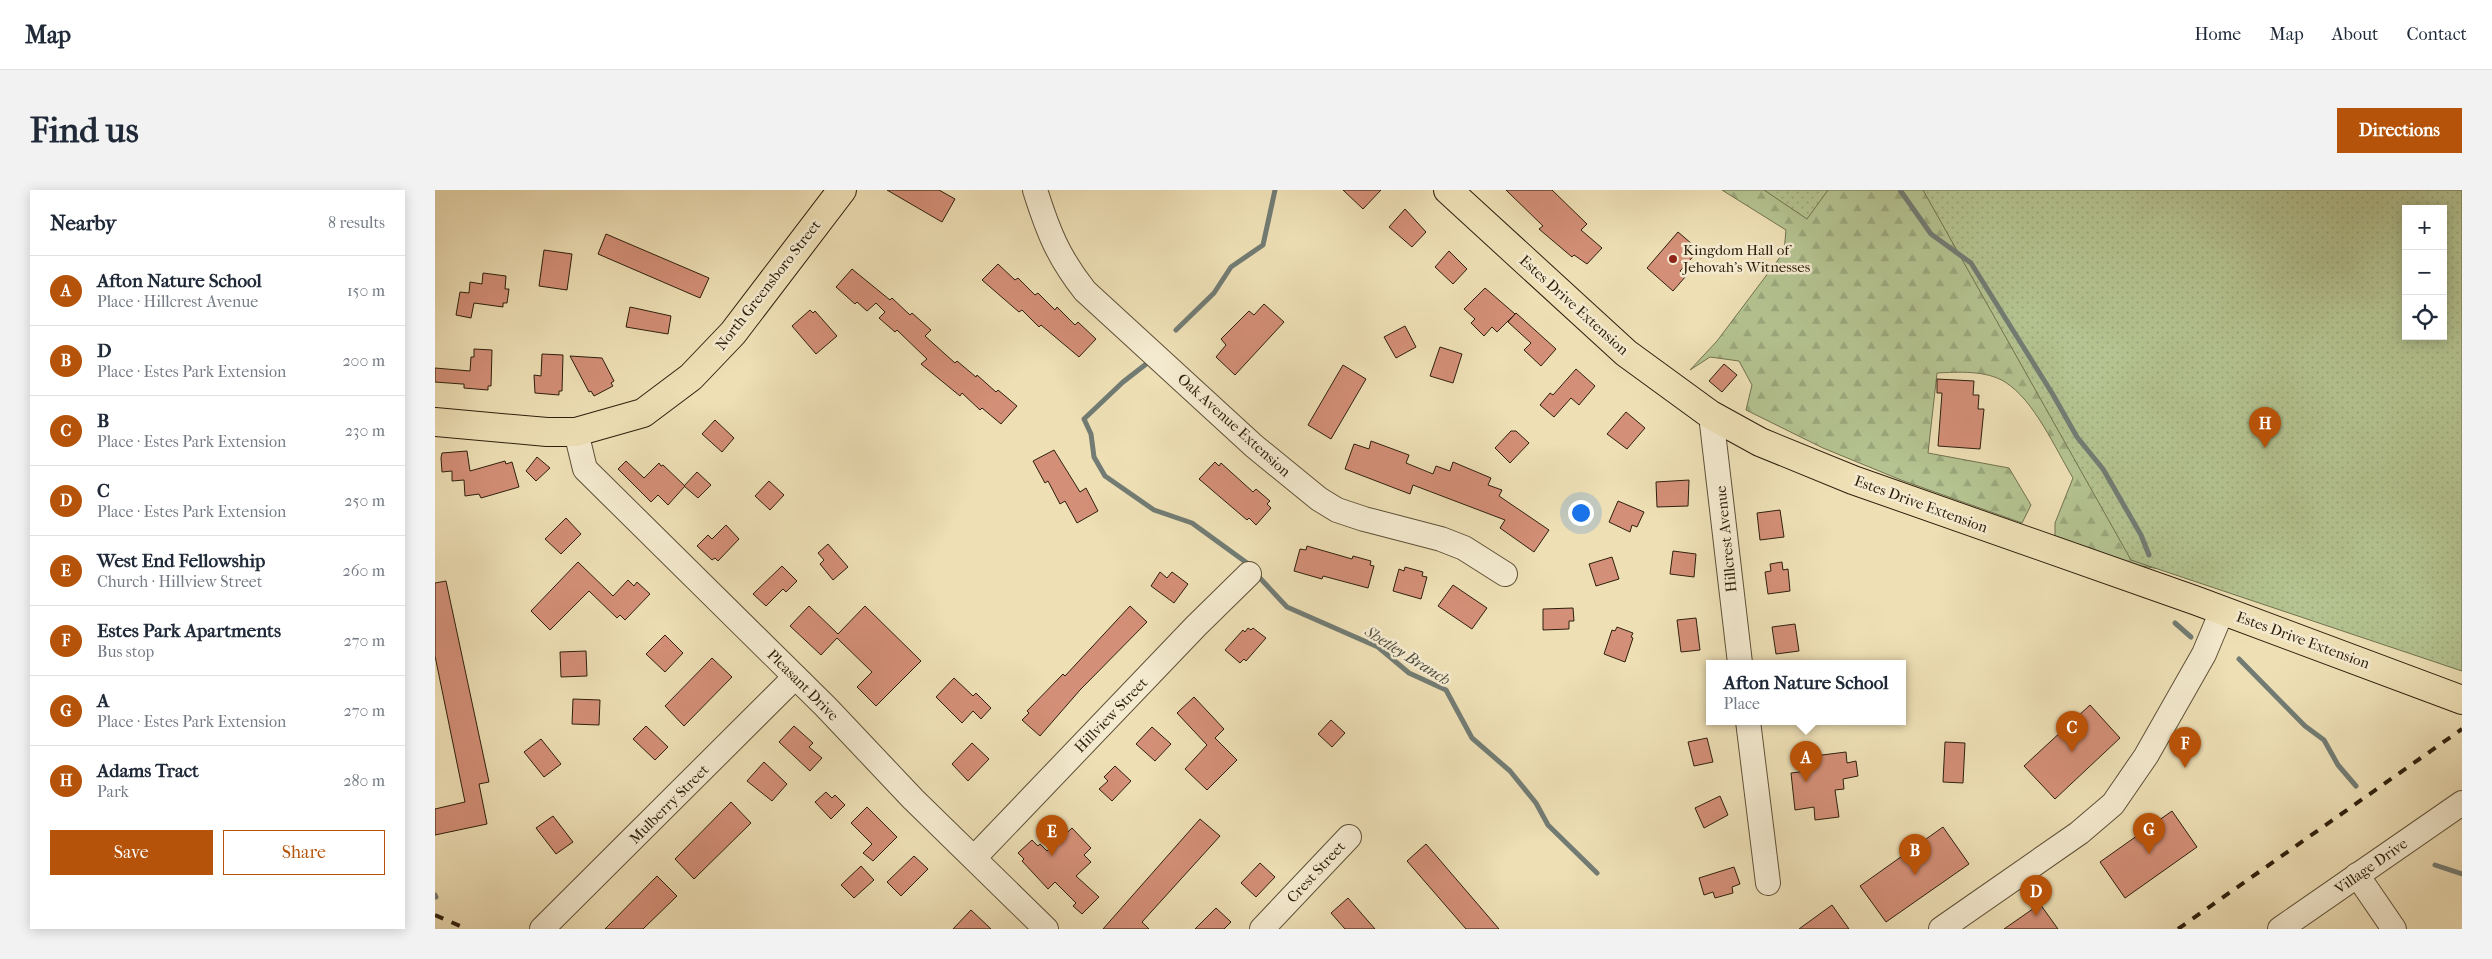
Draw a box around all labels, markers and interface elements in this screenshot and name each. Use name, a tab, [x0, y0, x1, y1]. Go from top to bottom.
text: Map	[25, 21, 71, 49]
text: Home	[2194, 24, 2241, 45]
text: Map	[2269, 24, 2304, 45]
text: About	[2332, 24, 2378, 45]
text: Contact	[2406, 24, 2467, 45]
button: Directions	[2337, 108, 2462, 153]
text: Find us	[30, 110, 139, 151]
map controls	[2402, 205, 2447, 340]
button: +	[2402, 205, 2447, 250]
text: Nearby	[50, 211, 116, 235]
text: 8 results	[328, 213, 385, 232]
street label: North Greensboro Street	[712, 216, 825, 354]
place label: Kingdom Hall of Jehovah’s Witnesses	[1682, 241, 1811, 276]
button: −	[2402, 250, 2447, 295]
street label: Estes Drive Extension	[1516, 251, 1632, 359]
marker: Kingdom Hall of Jehovah’s Witnesses	[1667, 253, 1679, 265]
text: Afton Nature School	[97, 270, 262, 292]
text: A	[61, 281, 71, 300]
text: 150 m	[347, 281, 385, 300]
text: Place · Hillcrest Avenue	[97, 292, 258, 311]
button: locate	[2402, 295, 2447, 340]
text: D	[97, 340, 112, 362]
text: B	[61, 351, 71, 370]
text: 200 m	[342, 351, 385, 370]
text: Place · Estes Park Extension	[97, 362, 286, 381]
street label: Oak Avenue Extension	[1174, 369, 1294, 481]
pin: H	[2249, 407, 2281, 448]
text: B	[97, 410, 109, 432]
text: C	[61, 421, 71, 440]
text: 230 m	[345, 421, 385, 440]
text: Place · Estes Park Extension	[97, 432, 286, 451]
street label: Estes Drive Extension	[1852, 471, 1990, 537]
text: C	[97, 480, 110, 502]
street label: Hillcrest Avenue	[1711, 484, 1741, 593]
text: D	[60, 491, 72, 510]
text: 250 m	[344, 491, 385, 510]
your location	[1568, 500, 1594, 526]
text: Place · Estes Park Extension	[97, 502, 286, 521]
text: West End Fellowship	[97, 550, 265, 572]
text: E	[61, 561, 71, 580]
text: 260 m	[343, 561, 385, 580]
text: Church · Hillview Street	[97, 572, 262, 591]
street label: Estes Drive Extension	[2234, 607, 2372, 673]
text: Estes Park Apartments	[97, 620, 281, 642]
water label: Shetley Branch	[1361, 621, 1454, 689]
text: F	[62, 631, 70, 650]
text: 270 m	[344, 631, 385, 650]
text: Bus stop	[97, 642, 154, 661]
street label: Pleasant Drive	[763, 645, 843, 725]
popup	[1706, 660, 1906, 725]
text: Afton Nature School	[1724, 672, 1888, 694]
street label: Hillview Street	[1071, 673, 1152, 756]
text: A	[97, 690, 109, 712]
text: Place	[1724, 694, 1760, 713]
text: G	[60, 701, 72, 720]
text: 270 m	[344, 701, 385, 720]
pin: C	[2056, 711, 2088, 752]
text: Place · Estes Park Extension	[97, 712, 286, 731]
pin: F	[2169, 727, 2201, 768]
pin: A	[1790, 741, 1822, 782]
text: Adams Tract	[97, 760, 199, 782]
street label: Mulberry Street	[626, 760, 713, 847]
text: H	[60, 771, 72, 790]
text: 280 m	[343, 771, 385, 790]
text: Park	[97, 782, 129, 801]
pin: G	[2133, 813, 2165, 854]
pin: E	[1036, 815, 1068, 856]
button: Save	[50, 830, 213, 875]
button: Share	[223, 830, 385, 875]
pin: B	[1899, 834, 1931, 875]
street label: Village Drive	[2330, 834, 2411, 898]
street label: Crest Street	[1283, 837, 1349, 906]
pin: D	[2020, 875, 2052, 916]

